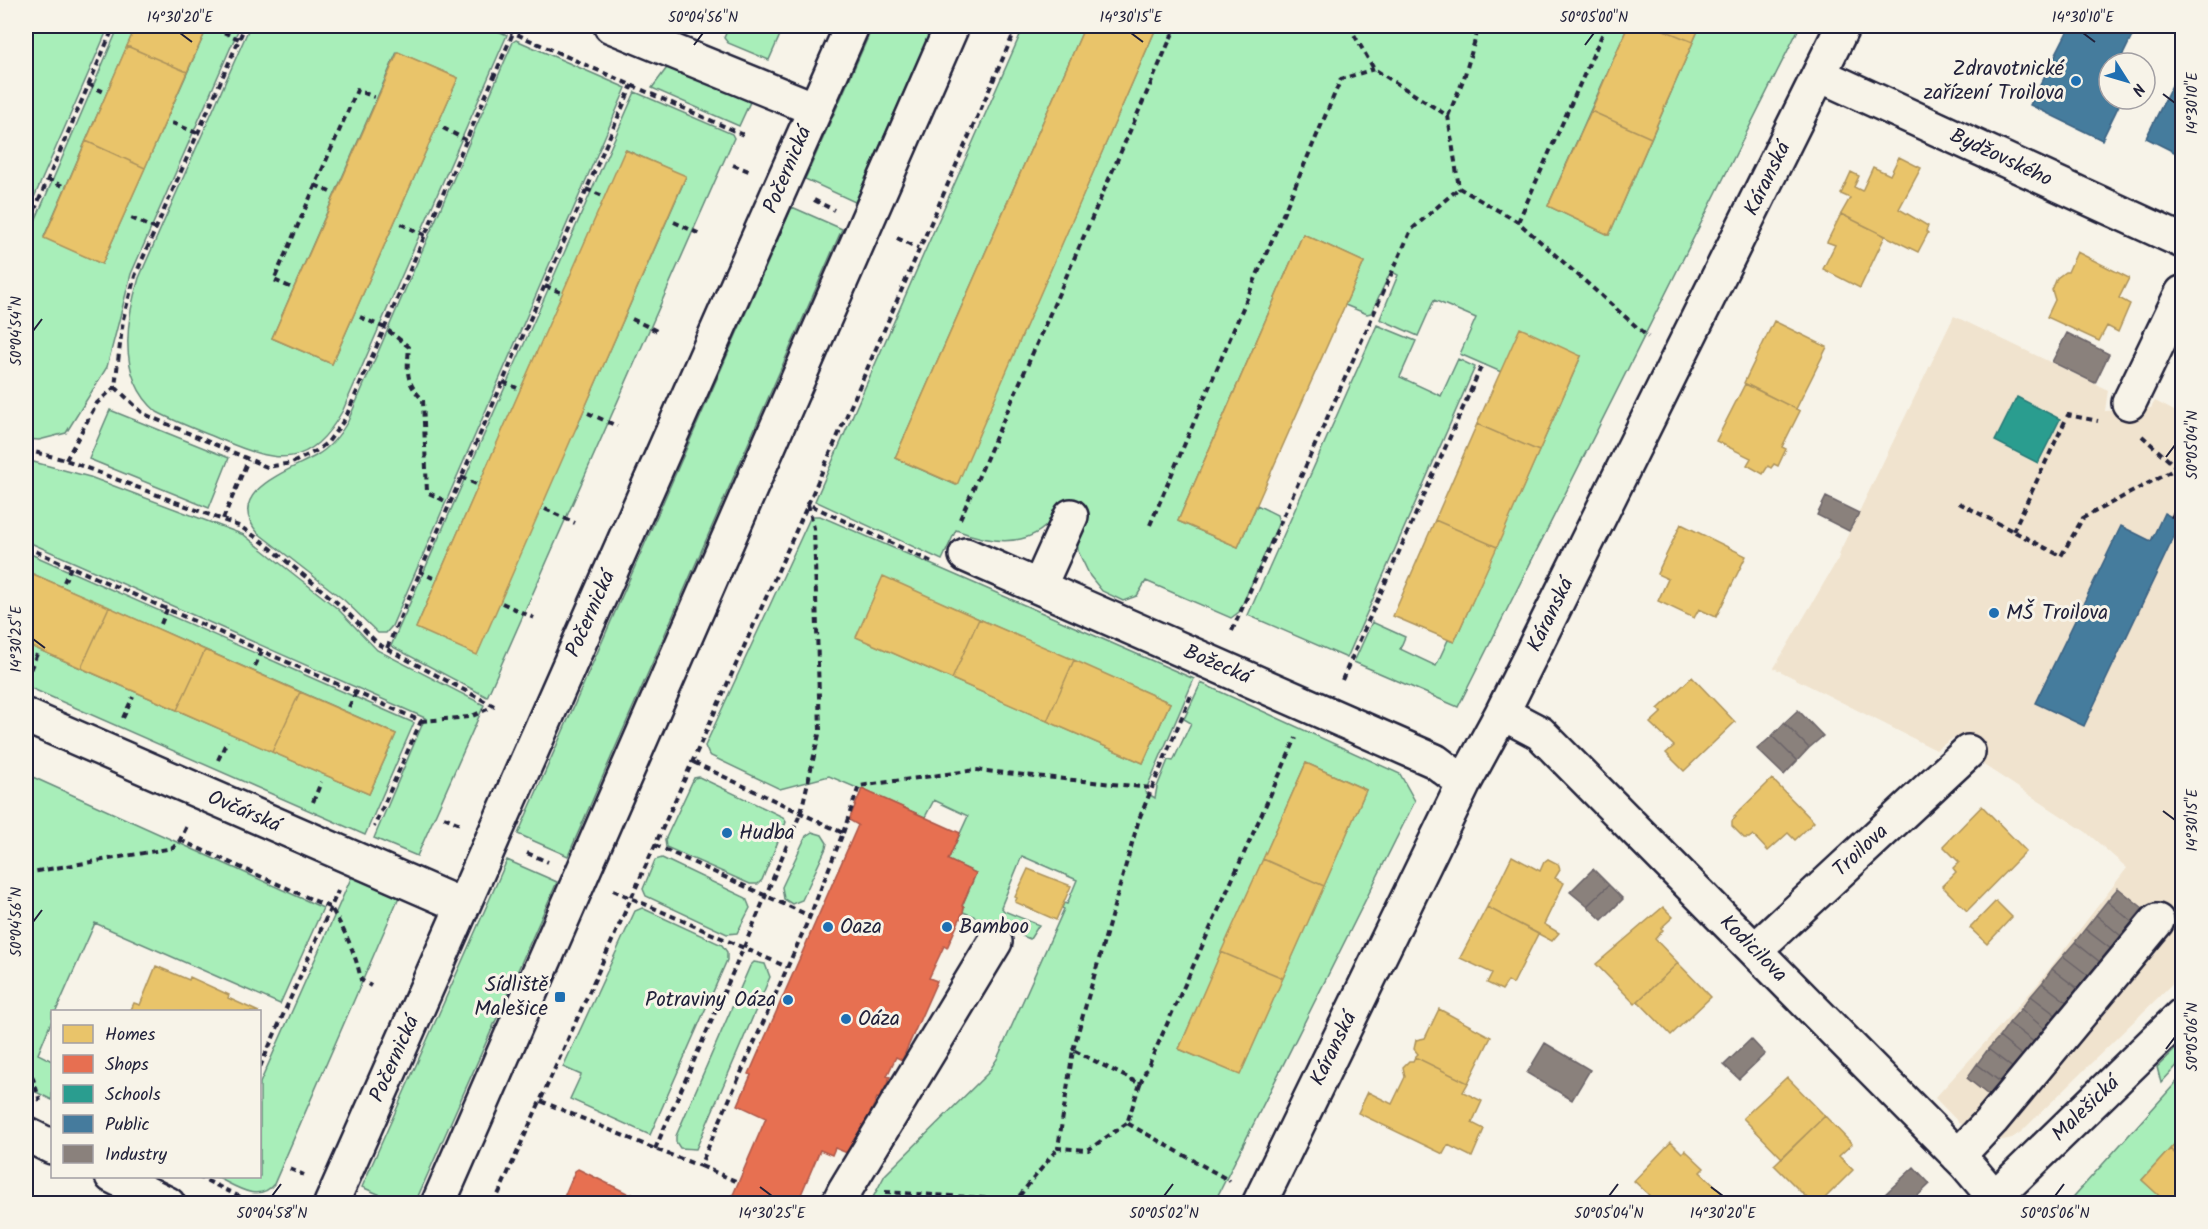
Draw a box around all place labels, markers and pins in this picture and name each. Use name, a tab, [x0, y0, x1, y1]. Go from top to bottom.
place label: Zdravotnické zařízení Troilova	[1924, 53, 2065, 110]
marker: Zdravotnické zařízení Troilova	[2069, 74, 2083, 88]
place label: MŠ Troilova	[2006, 597, 2108, 630]
marker: MŠ Troilova	[1987, 606, 2001, 620]
place label: Hudba	[739, 817, 795, 850]
marker: Hudba	[720, 826, 734, 840]
place label: Oaza	[840, 911, 882, 944]
place label: Bamboo	[959, 911, 1029, 944]
marker: Oaza	[821, 920, 835, 934]
marker: Bamboo	[940, 920, 954, 934]
place label: Sídliště Malešice	[474, 969, 549, 1026]
place label: Potraviny Oáza	[645, 984, 776, 1017]
marker: Sídliště Malešice	[553, 990, 567, 1004]
marker: Potraviny Oáza	[781, 993, 795, 1007]
place label: Oáza	[858, 1003, 900, 1036]
marker: Oáza	[839, 1012, 853, 1026]

